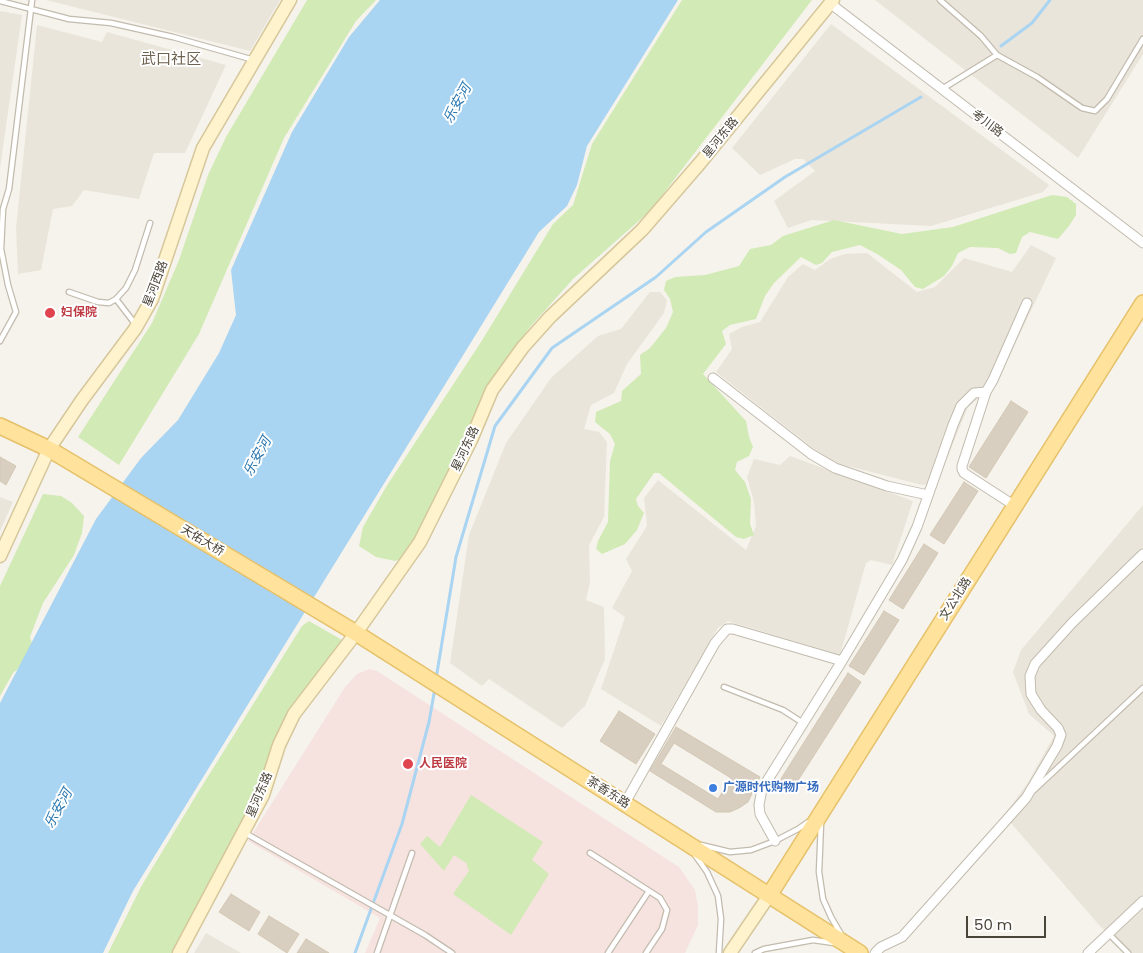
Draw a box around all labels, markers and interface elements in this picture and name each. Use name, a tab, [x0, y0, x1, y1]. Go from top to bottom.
district label: 武口社区	[141, 51, 201, 69]
water label: 乐安河	[440, 82, 476, 126]
street label: 考川路	[968, 107, 1006, 141]
street label: 星河东路	[700, 115, 742, 161]
street label: 星河西路	[141, 259, 171, 309]
marker: 妇保院	[43, 306, 57, 320]
place label: 妇保院	[61, 306, 97, 320]
street label: 星河东路	[449, 424, 483, 474]
water label: 乐安河	[240, 435, 276, 479]
street label: 天佑大桥	[178, 522, 226, 560]
street label: 文公北路	[937, 575, 975, 623]
marker: 人民医院	[401, 757, 415, 771]
place label: 人民医院	[419, 757, 467, 771]
street label: 星河东路	[244, 770, 276, 820]
street label: 茶香东路	[584, 774, 632, 812]
place label: 广源时代购物广场	[723, 781, 819, 795]
marker: 广源时代购物广场	[707, 782, 719, 794]
water label: 乐安河	[41, 787, 77, 831]
scale bar	[968, 906, 1048, 938]
text: 50 m	[974, 914, 1012, 935]

